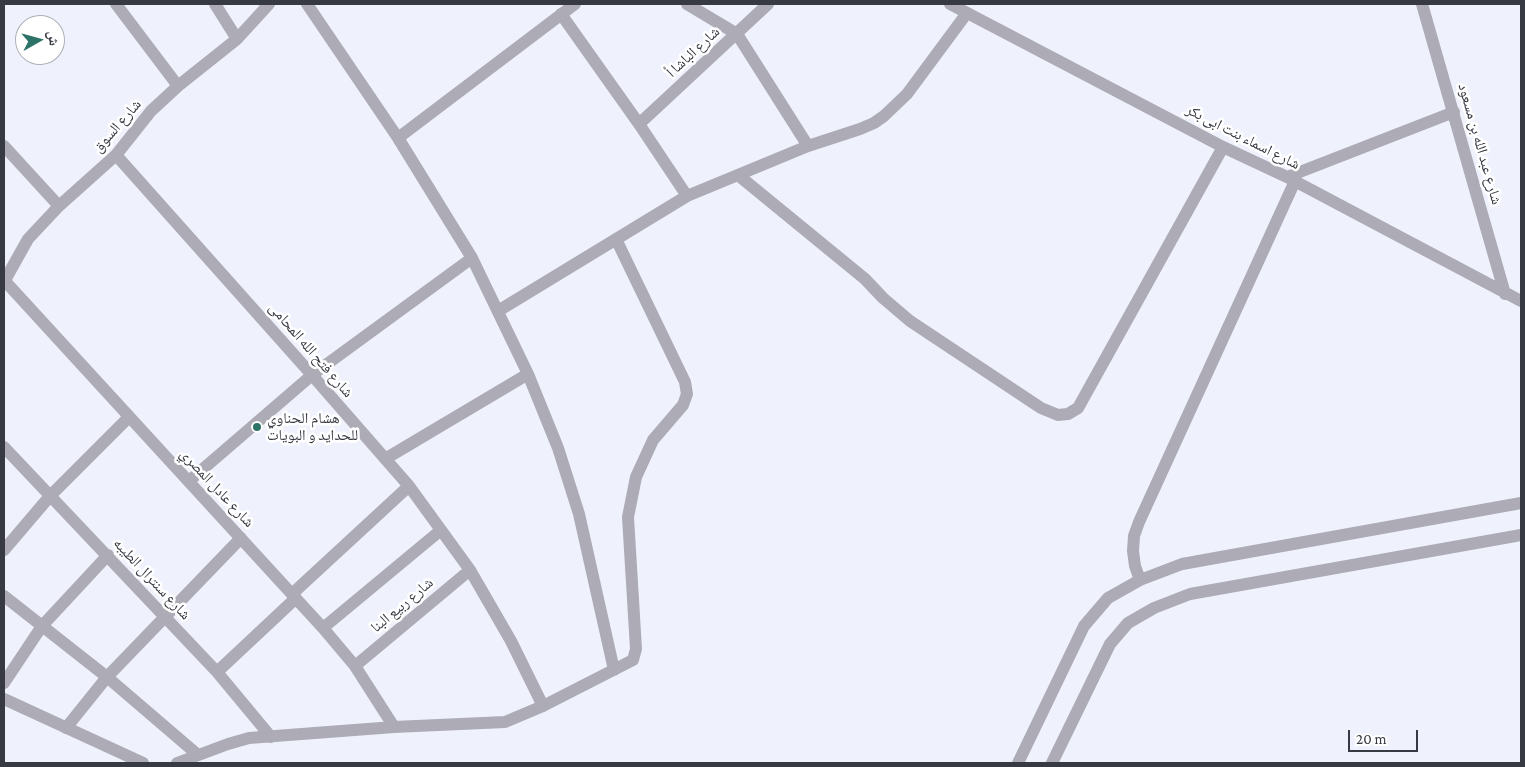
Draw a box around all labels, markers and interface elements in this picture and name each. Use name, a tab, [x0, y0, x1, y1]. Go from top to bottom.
north arrow	[15, 15, 65, 65]
street label: شارع الباشا أ	[663, 23, 723, 81]
text: ش	[45, 30, 63, 47]
street label: شارع عبد الله بن مسعود	[1454, 81, 1506, 207]
street label: شارع السوق	[89, 96, 145, 156]
street label: شارع اسماء بنت ابى بكر	[1183, 100, 1303, 174]
street label: شارع فتح الله المحامى	[265, 299, 357, 401]
place label: هشام الحناوي للحدايد و البويات	[267, 409, 358, 444]
marker: هشام الحناوي للحدايد و البويات	[251, 421, 263, 433]
street label: شارع عادل المصري	[176, 445, 258, 531]
street label: شارع سنترال الطيبه	[110, 534, 194, 624]
street label: شارع ربيع البنا	[367, 574, 437, 636]
scale bar	[1350, 720, 1420, 752]
text: 20 m	[1356, 731, 1387, 747]

